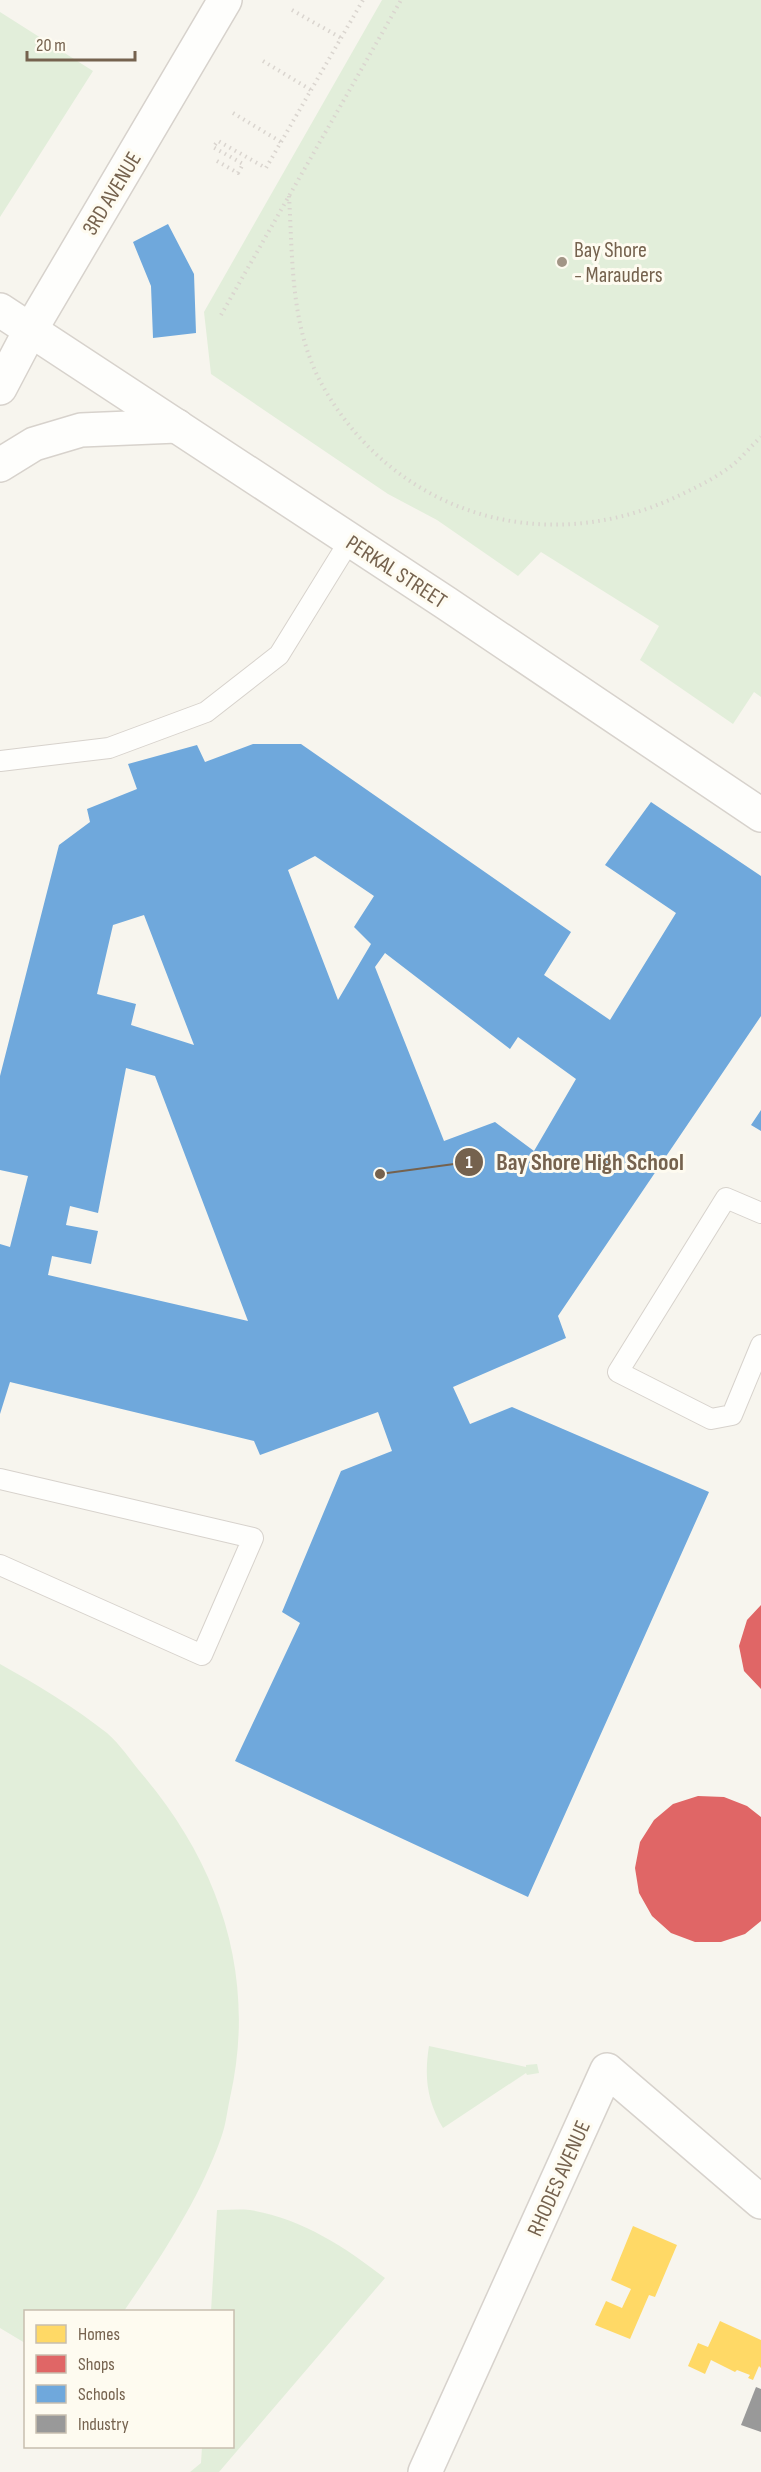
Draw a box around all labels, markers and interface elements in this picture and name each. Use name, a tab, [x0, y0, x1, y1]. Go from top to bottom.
scale bar	[27, 24, 135, 62]
text: 20 m	[36, 35, 66, 56]
street label: 3RD AVENUE	[77, 147, 148, 240]
place label: Bay Shore - Marauders	[574, 237, 663, 289]
marker: Bay Shore - Marauders	[555, 255, 569, 269]
street label: PERKAL STREET	[341, 530, 452, 615]
callout: Bay Shore High School	[454, 1141, 696, 1183]
text: Bay Shore High School	[496, 1148, 684, 1177]
text: 1	[465, 1152, 473, 1173]
street label: RHODES AVENUE	[522, 2117, 597, 2241]
legend	[24, 2310, 234, 2448]
text: Homes	[78, 2324, 120, 2345]
text: Shops	[78, 2354, 115, 2375]
text: Schools	[78, 2384, 125, 2405]
text: Industry	[78, 2414, 129, 2435]

